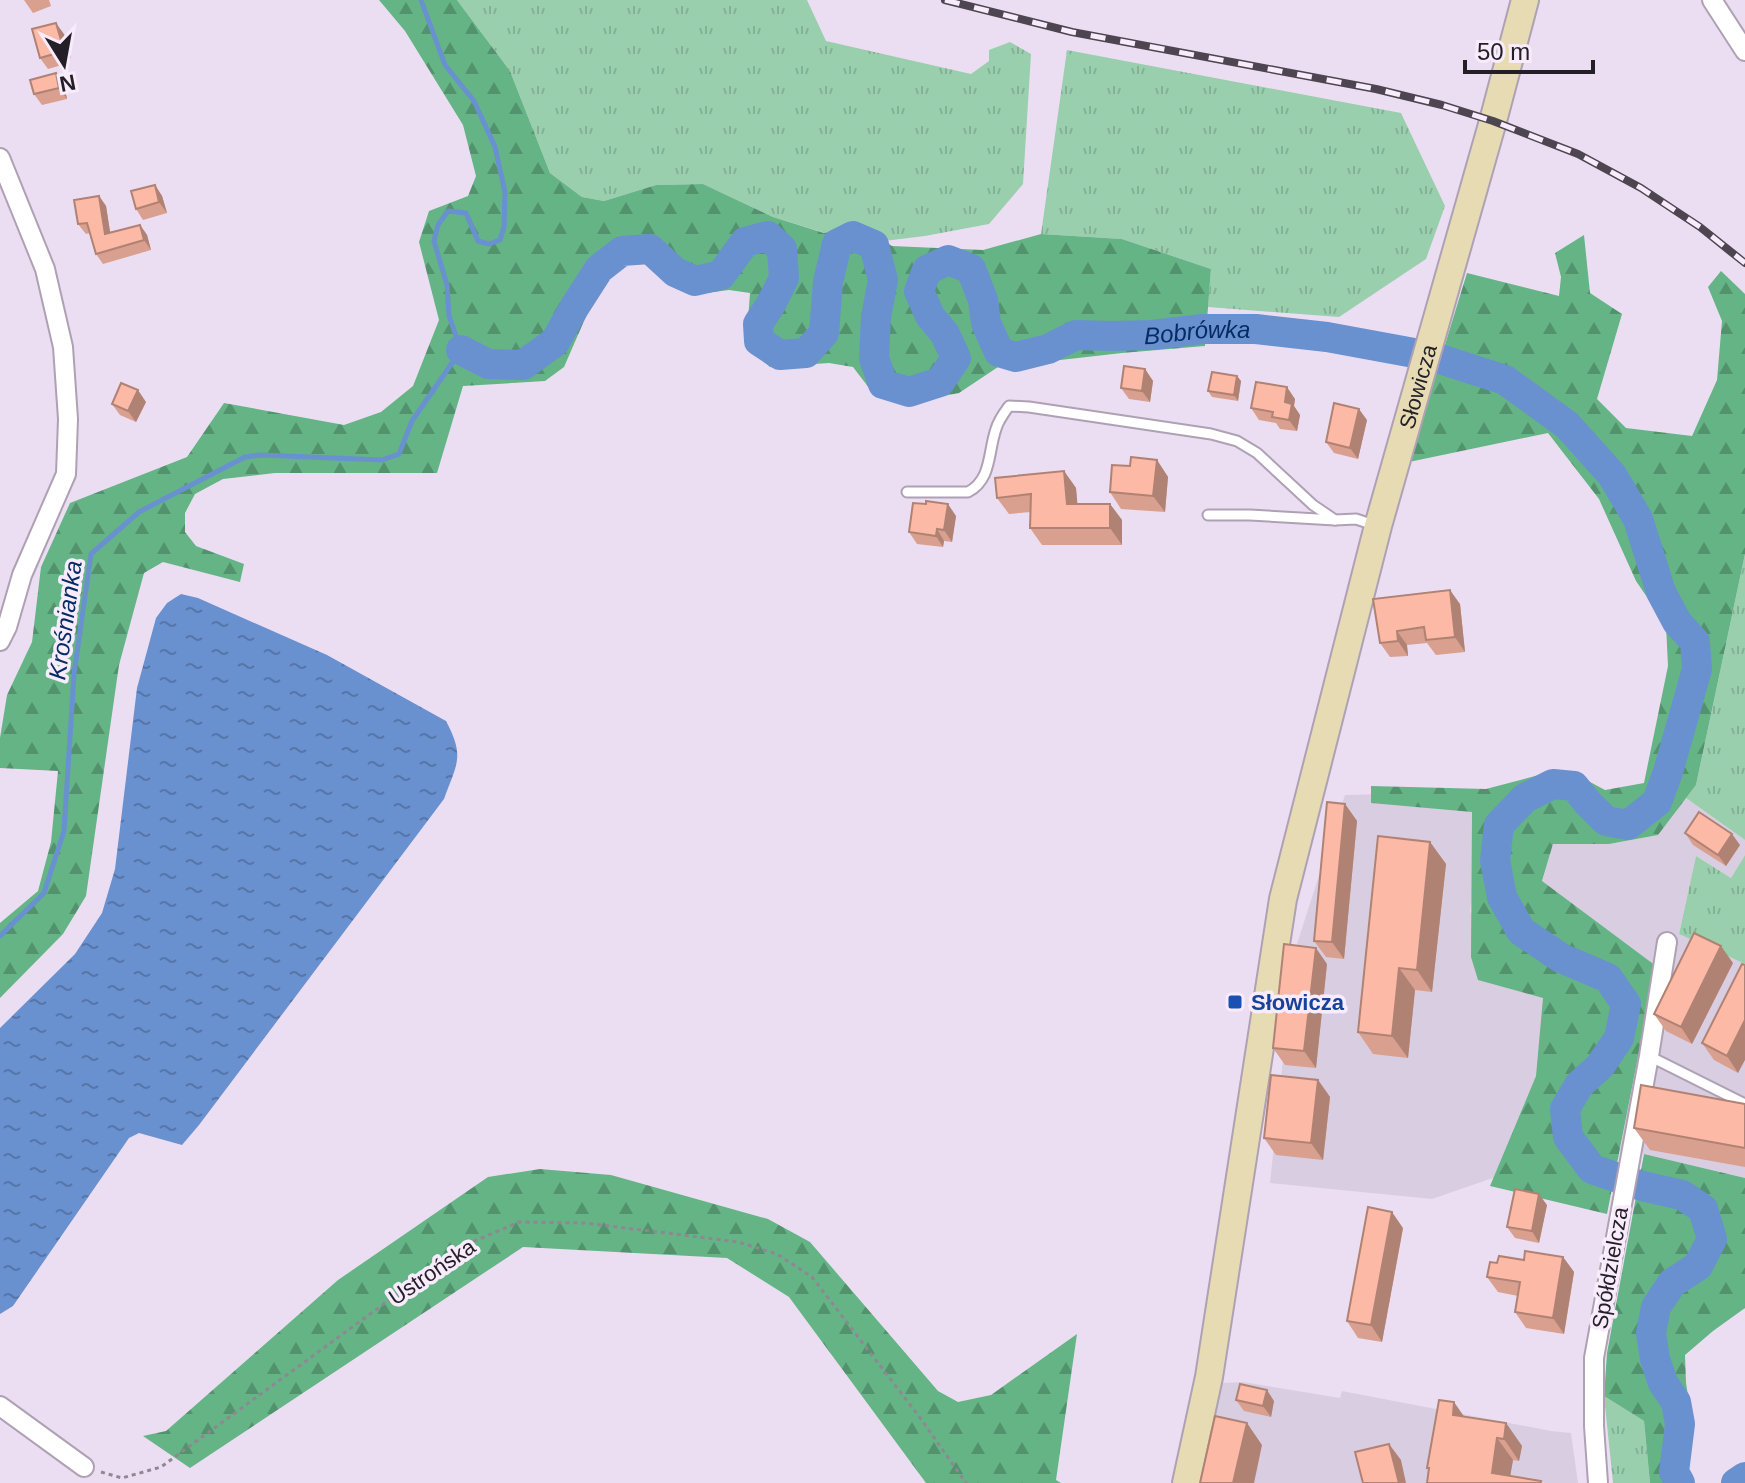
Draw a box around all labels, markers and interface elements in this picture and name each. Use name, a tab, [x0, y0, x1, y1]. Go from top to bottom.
north arrow	[24, 24, 104, 104]
scale bar	[1465, 24, 1593, 74]
text: 50 m	[1477, 38, 1530, 65]
text: N	[58, 69, 78, 97]
water label: Bobrówka	[1144, 315, 1250, 349]
street label: Słowicza	[1394, 341, 1442, 432]
water label: Krośnianka	[43, 559, 87, 681]
place label: Słowicza	[1251, 990, 1345, 1015]
marker: Słowicza	[1226, 993, 1244, 1011]
street label: Spółdzielcza	[1587, 1204, 1633, 1331]
street label: Ustrońska	[384, 1234, 481, 1310]

